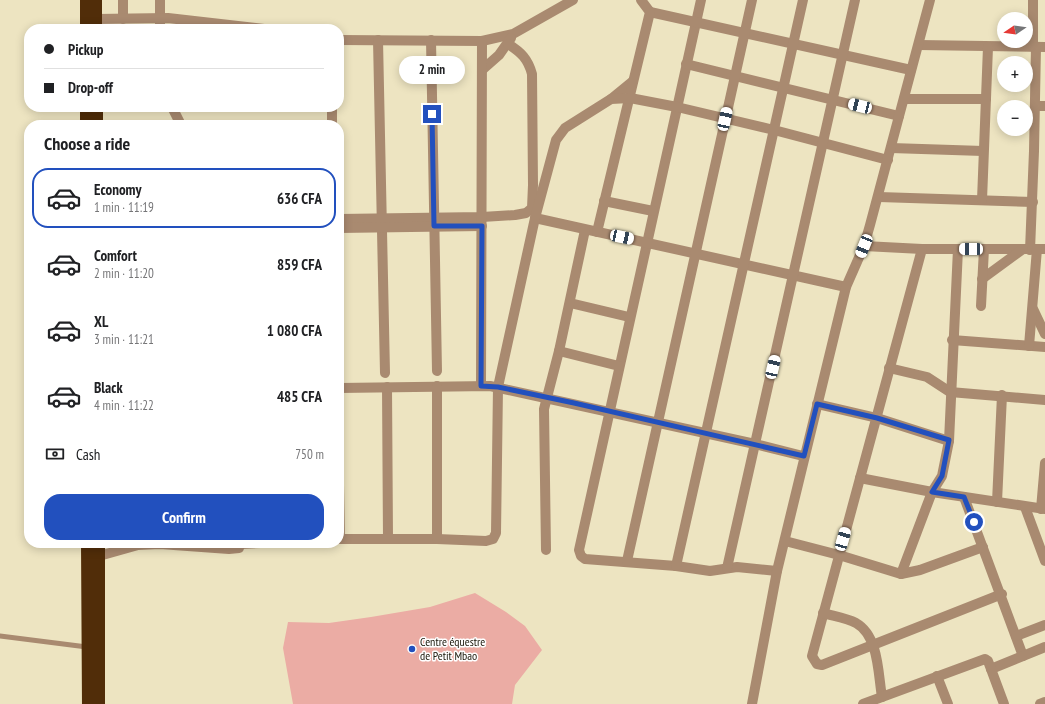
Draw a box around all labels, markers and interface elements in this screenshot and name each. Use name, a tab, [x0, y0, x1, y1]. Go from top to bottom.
north arrow	[997, 12, 1033, 48]
map controls	[997, 12, 1033, 136]
text: Pickup	[68, 40, 103, 59]
callout: 2 min	[399, 56, 465, 84]
button: +	[997, 56, 1033, 92]
text: 2 min	[419, 61, 445, 78]
text: Drop-off	[68, 78, 113, 97]
car	[847, 97, 873, 115]
button: −	[997, 100, 1033, 136]
route end	[423, 105, 441, 123]
car	[717, 106, 733, 132]
text: Choose a ride	[44, 132, 130, 155]
icon: car	[46, 180, 82, 216]
text: Economy	[94, 180, 142, 199]
text: 636 CFA	[277, 189, 322, 208]
text: 1 min · 11:19	[94, 199, 154, 216]
car	[609, 229, 635, 245]
car	[854, 233, 874, 259]
car	[959, 243, 983, 255]
icon: car	[46, 246, 82, 282]
text: Comfort	[94, 246, 137, 265]
text: 859 CFA	[277, 255, 322, 274]
text: 2 min · 11:20	[94, 265, 154, 282]
icon: car	[46, 312, 82, 348]
text: XL	[94, 312, 108, 331]
text: 1 080 CFA	[267, 321, 322, 340]
text: 3 min · 11:21	[94, 331, 154, 348]
car	[764, 354, 782, 380]
icon: car	[46, 378, 82, 414]
text: Black	[94, 378, 123, 397]
text: 485 CFA	[277, 387, 322, 406]
text: 4 min · 11:22	[94, 397, 154, 414]
icon: cash	[44, 443, 66, 465]
text: Cash	[76, 445, 100, 464]
text: 750 m	[295, 446, 324, 463]
button: Confirm	[44, 494, 324, 540]
route start	[965, 513, 983, 531]
car	[834, 526, 852, 552]
place label: Centre équestre de Petit Mbao	[420, 634, 485, 663]
marker: Centre équestre de Petit Mbao	[407, 644, 417, 654]

